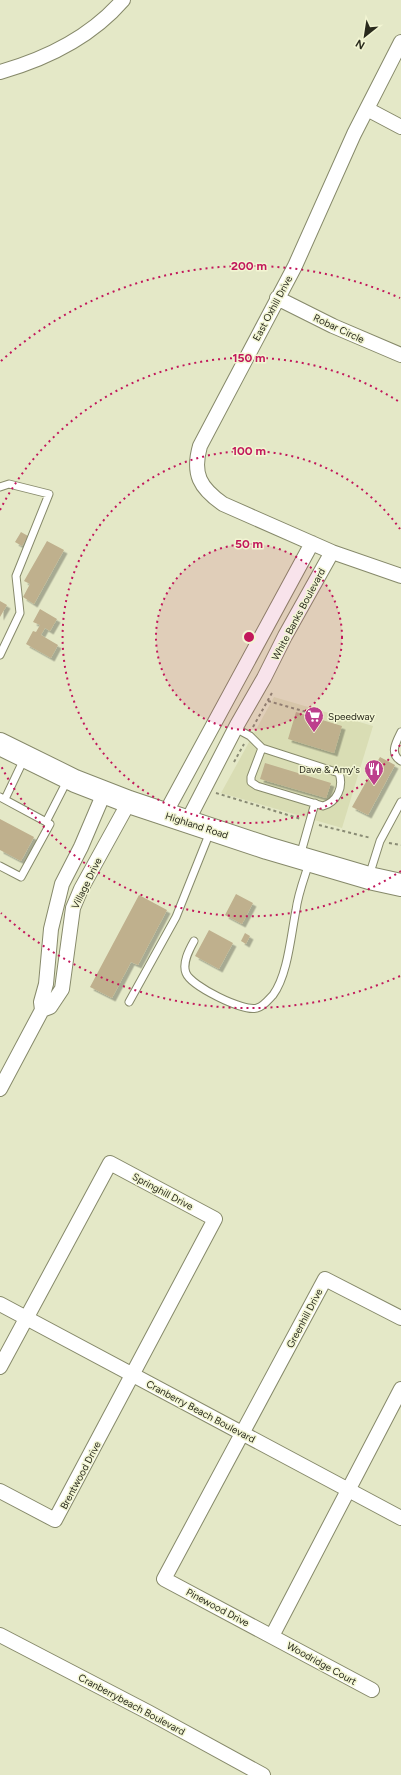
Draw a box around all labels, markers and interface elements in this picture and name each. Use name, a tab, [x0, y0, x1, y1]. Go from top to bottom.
north arrow	[345, 16, 385, 56]
text: N	[353, 36, 367, 52]
text: 200 m	[231, 259, 267, 273]
street label: East Oxhill Drive	[250, 273, 295, 343]
street label: Robar Circle	[311, 311, 367, 346]
text: 150 m	[232, 351, 266, 365]
text: 100 m	[232, 444, 266, 458]
text: 50 m	[235, 537, 263, 551]
street label: White Banks Boulevard	[269, 566, 328, 662]
centre of rings	[242, 630, 256, 644]
supermarket icon: Speedway	[303, 705, 325, 733]
place label: Speedway	[328, 710, 376, 723]
restaurant icon: Dave & Amy's	[363, 758, 385, 786]
place label: Dave & Amy's	[299, 763, 360, 776]
street label: Highland Road	[164, 809, 230, 842]
street label: Village Drive	[68, 855, 105, 911]
street label: Springhill Drive	[130, 1170, 196, 1213]
street label: Greenhill Drive	[283, 1286, 326, 1350]
street label: Cranberry Beach Boulevard	[144, 1377, 258, 1446]
street label: Brentwood Drive	[57, 1439, 104, 1511]
street label: Pinewood Drive	[184, 1585, 252, 1630]
street label: Woodridge Court	[285, 1639, 359, 1688]
street label: Cranberrybeach Boulevard	[76, 1671, 187, 1738]

